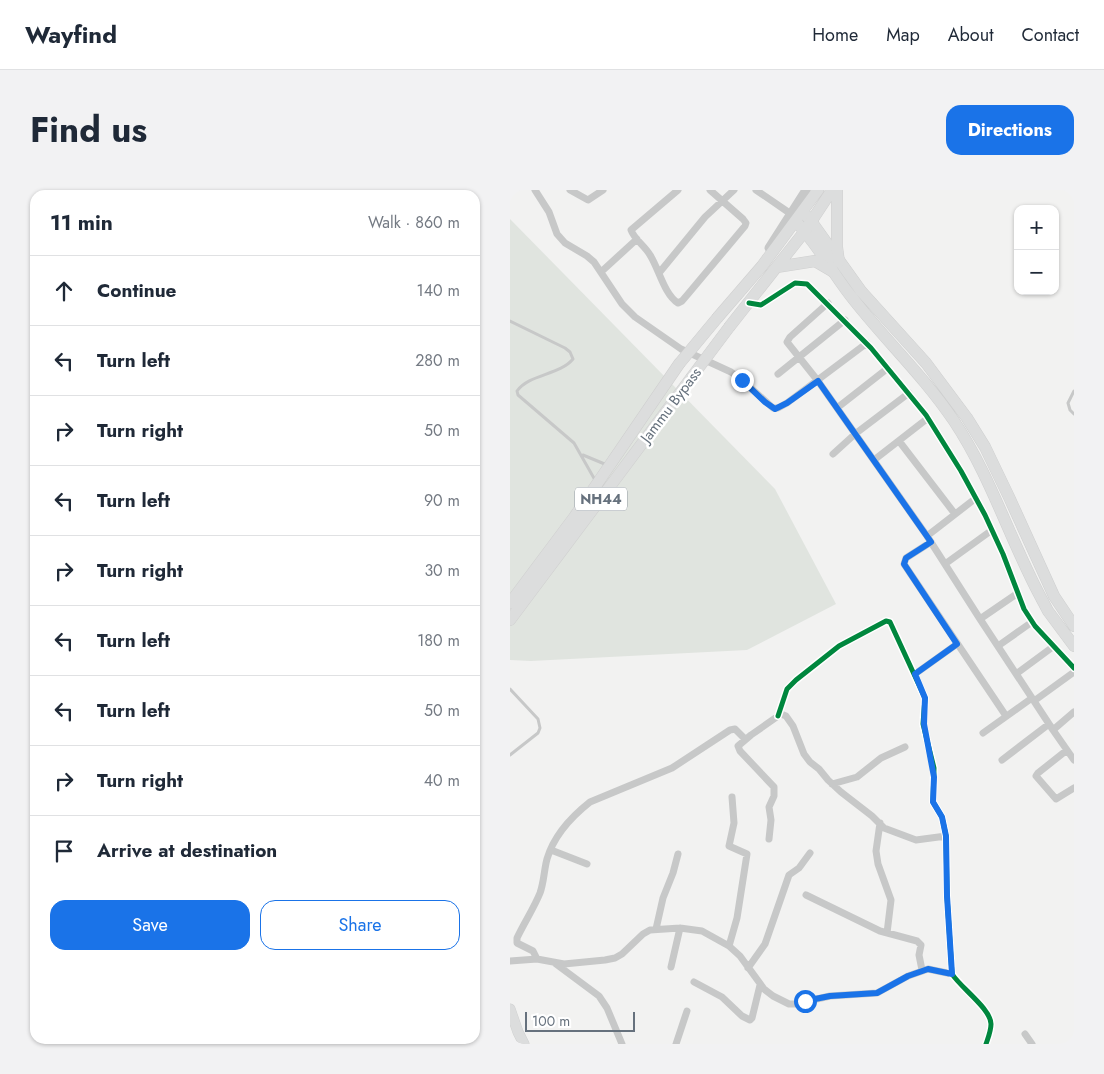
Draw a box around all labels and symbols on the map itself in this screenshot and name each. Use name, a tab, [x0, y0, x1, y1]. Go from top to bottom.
street label: Jammu Bypass	[634, 363, 707, 449]
route end	[731, 369, 754, 392]
road number: NH44	[575, 488, 627, 510]
route start	[794, 990, 817, 1013]
scale bar	[525, 1009, 635, 1032]

